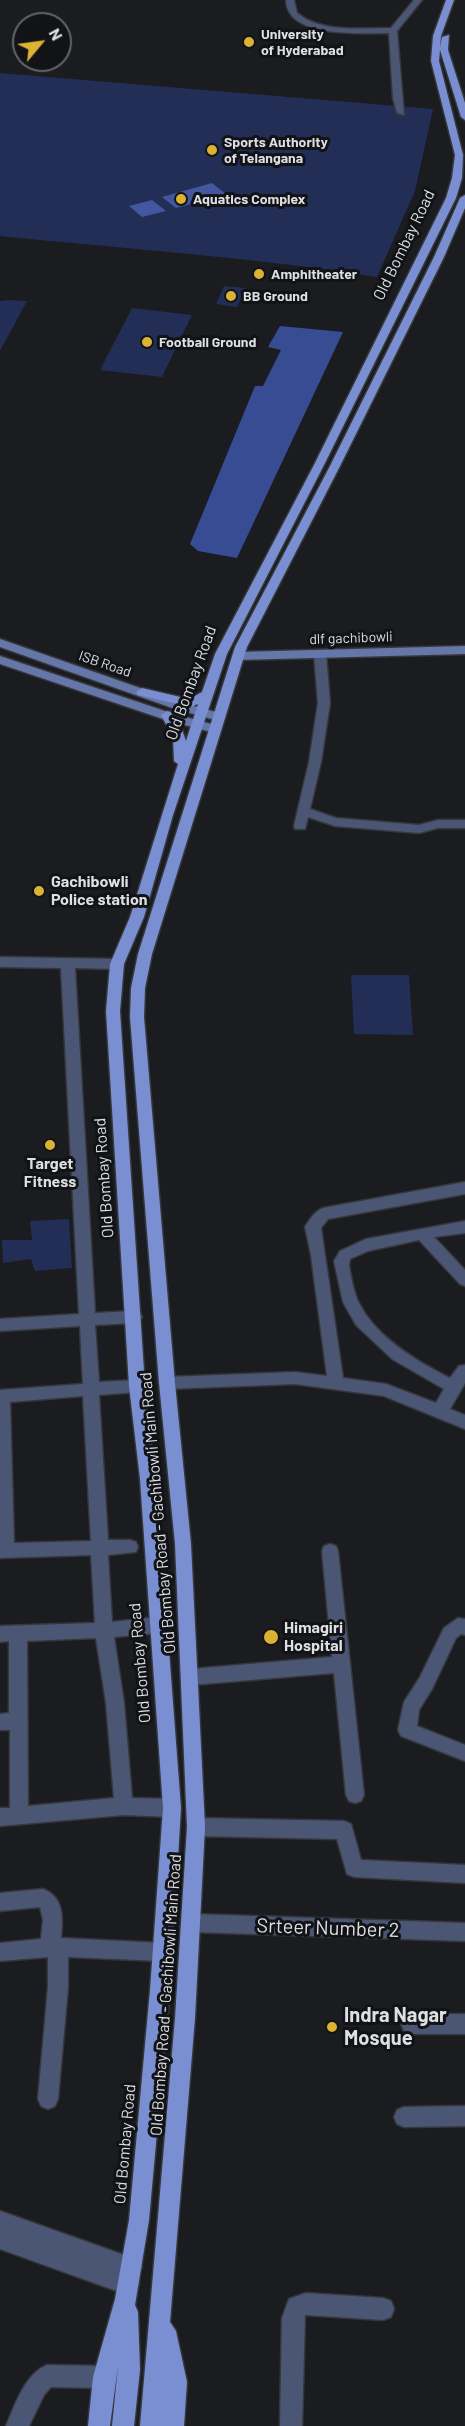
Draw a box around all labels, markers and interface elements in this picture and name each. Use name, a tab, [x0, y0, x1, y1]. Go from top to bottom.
north arrow	[12, 12, 72, 72]
text: N	[46, 25, 67, 43]
place label: University of Hyderabad	[261, 26, 344, 58]
marker: University of Hyderabad	[242, 35, 256, 49]
place label: Sports Authority of Telangana	[224, 134, 328, 166]
marker: Sports Authority of Telangana	[205, 143, 219, 157]
street label: Old Bombay Road	[369, 187, 439, 303]
place label: Aquatics Complex	[193, 191, 305, 207]
marker: Aquatics Complex	[174, 192, 188, 206]
place label: Amphitheater	[271, 266, 357, 282]
marker: Amphitheater	[252, 267, 266, 281]
place label: BB Ground	[243, 288, 308, 304]
marker: BB Ground	[224, 289, 238, 303]
place label: Football Ground	[159, 334, 256, 350]
marker: Football Ground	[140, 335, 154, 349]
street label: Old Bombay Road	[161, 623, 221, 743]
street label: dlf gachibowli	[309, 628, 393, 648]
street label: ISB Road	[77, 647, 133, 681]
place label: Gachibowli Police station	[51, 872, 148, 910]
marker: Gachibowli Police station	[32, 884, 46, 898]
street label: Old Bombay Road	[90, 1117, 118, 1239]
marker: Target Fitness	[43, 1138, 57, 1152]
place label: Target Fitness	[24, 1154, 76, 1192]
street label: Old Bombay Road - Gachibowli Main Road	[136, 1372, 180, 1654]
street label: Old Bombay Road	[125, 1602, 155, 1724]
place label: Himagiri Hospital	[284, 1618, 343, 1656]
marker: Himagiri Hospital	[262, 1628, 280, 1646]
street label: Old Bombay Road - Gachibowli Main Road	[147, 1854, 185, 2136]
street label: Srteer Number 2	[256, 1914, 400, 1942]
place label: Indra Nagar Mosque	[344, 2003, 447, 2050]
marker: Indra Nagar Mosque	[325, 2020, 339, 2034]
street label: Old Bombay Road	[110, 2083, 140, 2205]

